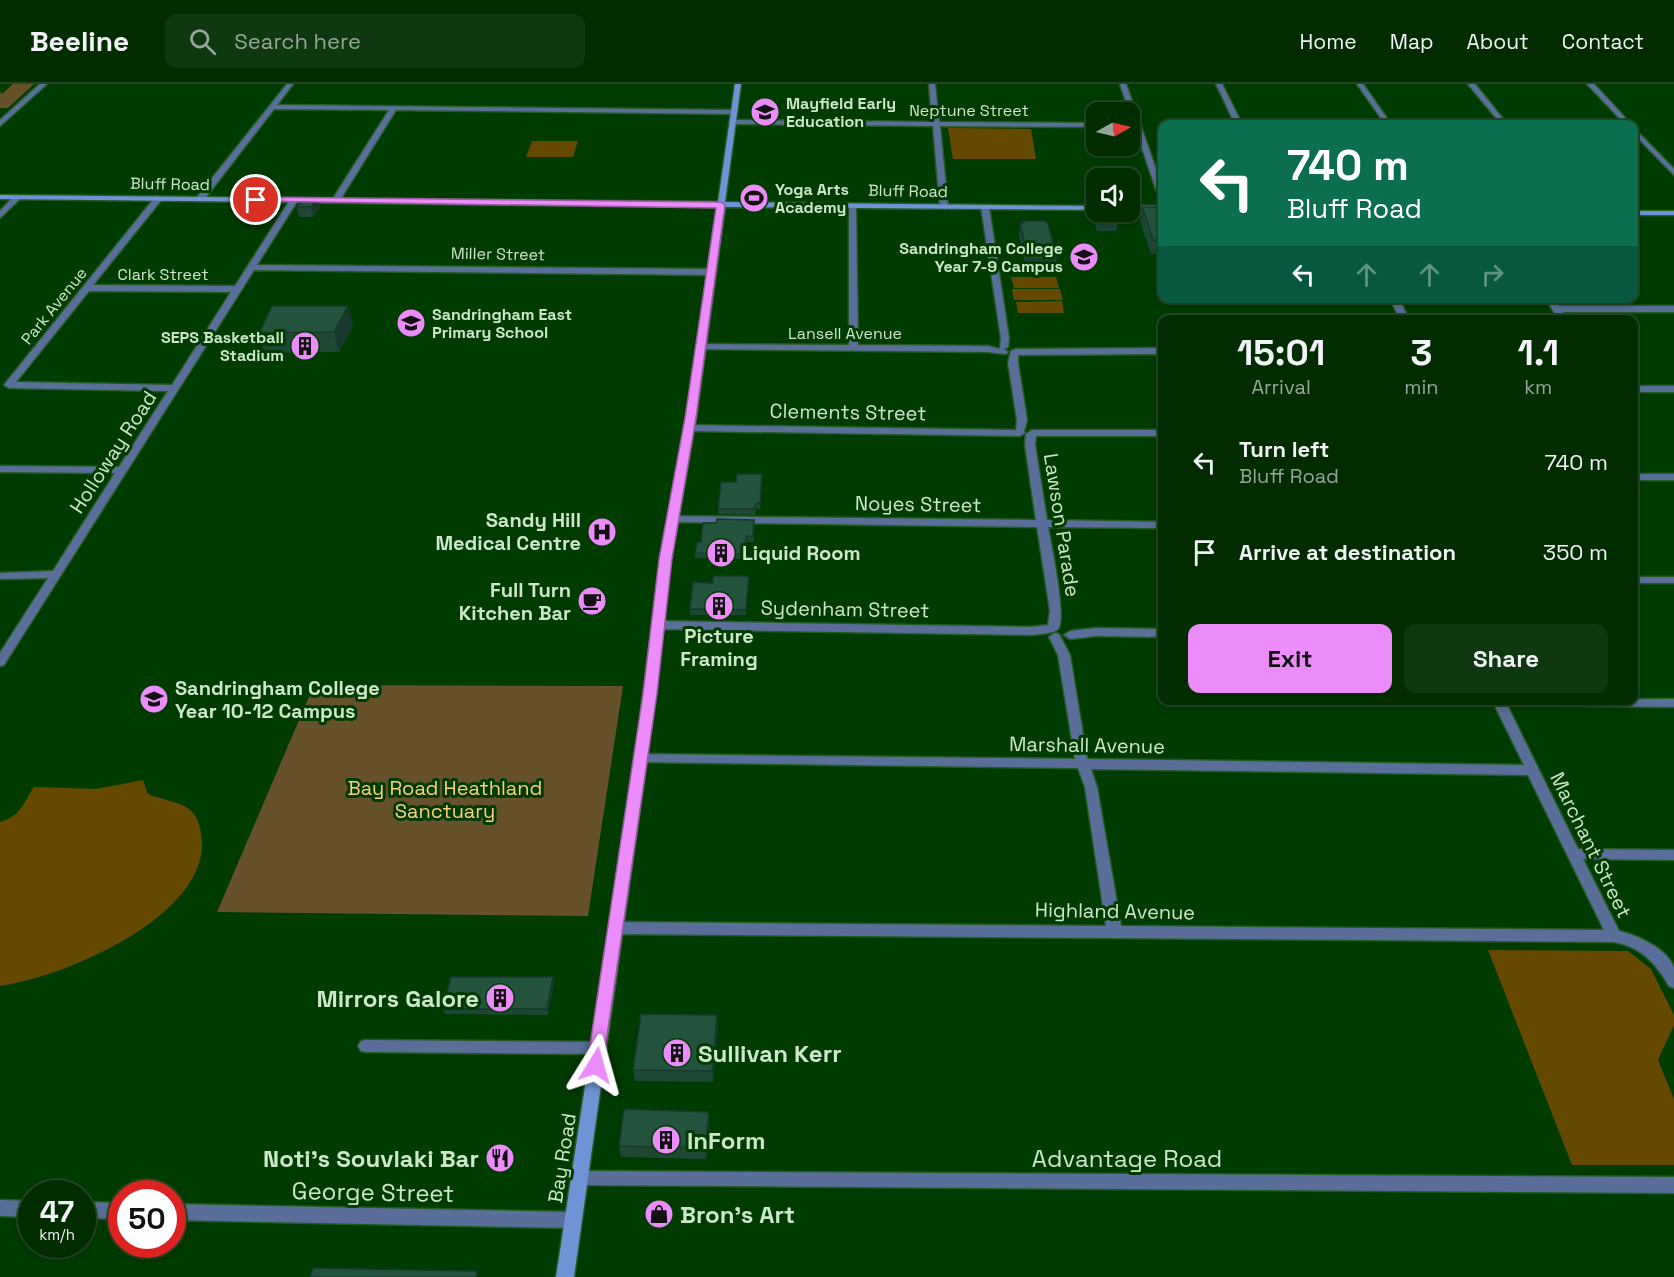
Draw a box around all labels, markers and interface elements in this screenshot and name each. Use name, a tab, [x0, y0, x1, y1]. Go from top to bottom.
search box	[165, 14, 585, 68]
text: Beeline	[30, 23, 129, 59]
icon: search	[186, 25, 219, 58]
text: Search here	[234, 27, 361, 55]
text: Home	[1299, 28, 1357, 55]
text: Map	[1390, 28, 1434, 55]
text: About	[1467, 28, 1529, 55]
text: Contact	[1562, 28, 1644, 55]
place label: Mayfield Early Education	[786, 93, 896, 132]
school or university icon: Mayfield Early Education	[749, 96, 781, 128]
street label: Neptune Street	[909, 100, 1029, 121]
north arrow	[1086, 102, 1140, 156]
map controls	[1086, 102, 1140, 222]
text: 740 m	[1287, 139, 1409, 192]
icon: left	[1188, 144, 1266, 222]
button: sound	[1086, 168, 1140, 222]
street label: Bluff Road	[130, 173, 210, 195]
pin	[230, 174, 281, 225]
place label: Yoga Arts Academy	[775, 179, 849, 218]
street label: Bluff Road	[868, 180, 948, 202]
sports icon: Yoga Arts Academy	[738, 182, 770, 214]
icon: arrive	[239, 183, 272, 216]
text: Bluff Road	[1287, 191, 1422, 226]
place label: Sandringham College Year 7-9 Campus	[899, 238, 1063, 277]
school or university icon: Sandringham College Year 7-9 Campus	[1068, 241, 1100, 273]
street label: Miller Street	[451, 243, 545, 265]
icon: left	[1287, 258, 1320, 291]
icon: ahead	[1350, 258, 1383, 291]
icon: ahead	[1413, 258, 1446, 291]
icon: right	[1476, 258, 1509, 291]
street label: Park Avenue	[16, 263, 92, 349]
street label: Clark Street	[117, 264, 209, 285]
place label: Sandringham East Primary School	[432, 304, 572, 343]
school or university icon: Sandringham East Primary School	[395, 307, 427, 339]
street label: Lansell Avenue	[788, 323, 902, 344]
place label: SEPS Basketball Stadium	[161, 327, 284, 366]
building icon: SEPS Basketball Stadium	[289, 330, 321, 362]
text: 15:01	[1237, 330, 1325, 376]
text: 3	[1410, 330, 1432, 376]
text: 1.1	[1518, 330, 1559, 376]
text: Arrival	[1251, 374, 1311, 400]
text: min	[1404, 374, 1439, 400]
text: km	[1524, 374, 1552, 400]
street label: Holloway Road	[64, 386, 162, 518]
street label: Clements Street	[769, 398, 927, 426]
text: Turn left	[1239, 435, 1329, 463]
icon: left	[1188, 446, 1221, 479]
text: 740 m	[1544, 448, 1608, 476]
street label: Lawson Parade	[1038, 451, 1086, 599]
text: Bluff Road	[1239, 463, 1339, 489]
street label: Noyes Street	[855, 490, 981, 518]
place label: Sandy Hill Medical Centre	[435, 507, 581, 556]
hospital icon: Sandy Hill Medical Centre	[586, 516, 618, 548]
icon: arrive	[1188, 536, 1221, 569]
building icon: Liquid Room	[705, 537, 737, 569]
text: Arrive at destination	[1239, 538, 1456, 566]
text: 350 m	[1543, 538, 1608, 566]
place label: Liquid Room	[742, 540, 861, 566]
place label: Full Turn Kitchen Bar	[459, 577, 571, 626]
cafe icon: Full Turn Kitchen Bar	[576, 585, 608, 617]
building icon: Picture Framing	[703, 590, 735, 622]
street label: Sydenham Street	[760, 595, 930, 623]
place label: Picture Framing	[680, 623, 758, 672]
button: Exit	[1188, 624, 1392, 693]
button: Share	[1404, 624, 1608, 693]
place label: Sandringham College Year 10-12 Campus	[175, 675, 380, 724]
school or university icon: Sandringham College Year 10-12 Campus	[138, 683, 170, 715]
street label: Marshall Avenue	[1009, 731, 1165, 759]
street label: Marchant Street	[1544, 768, 1638, 922]
park label: Bay Road Heathland Sanctuary	[348, 775, 542, 824]
street label: Highland Avenue	[1035, 897, 1195, 925]
building icon: Mirrors Galore	[484, 982, 516, 1014]
place label: Mirrors Galore	[317, 983, 479, 1014]
position arrow	[564, 1033, 628, 1097]
building icon: Sullivan Kerr	[661, 1037, 693, 1069]
place label: Sullivan Kerr	[698, 1038, 842, 1069]
street label: Bay Road	[542, 1111, 582, 1205]
building icon: InForm	[650, 1124, 682, 1156]
place label: InForm	[687, 1125, 766, 1156]
restaurant icon: Noti's Souvlaki Bar	[484, 1142, 516, 1174]
place label: Noti's Souvlaki Bar	[263, 1143, 479, 1174]
street label: Advantage Road	[1032, 1143, 1222, 1174]
street label: George Street	[291, 1175, 455, 1209]
speed limit sign: 50	[108, 1180, 186, 1258]
text: 47	[40, 1192, 74, 1231]
shop icon: Bron's Art	[643, 1198, 675, 1230]
place label: Bron's Art	[680, 1199, 795, 1230]
text: km/h	[39, 1225, 75, 1244]

